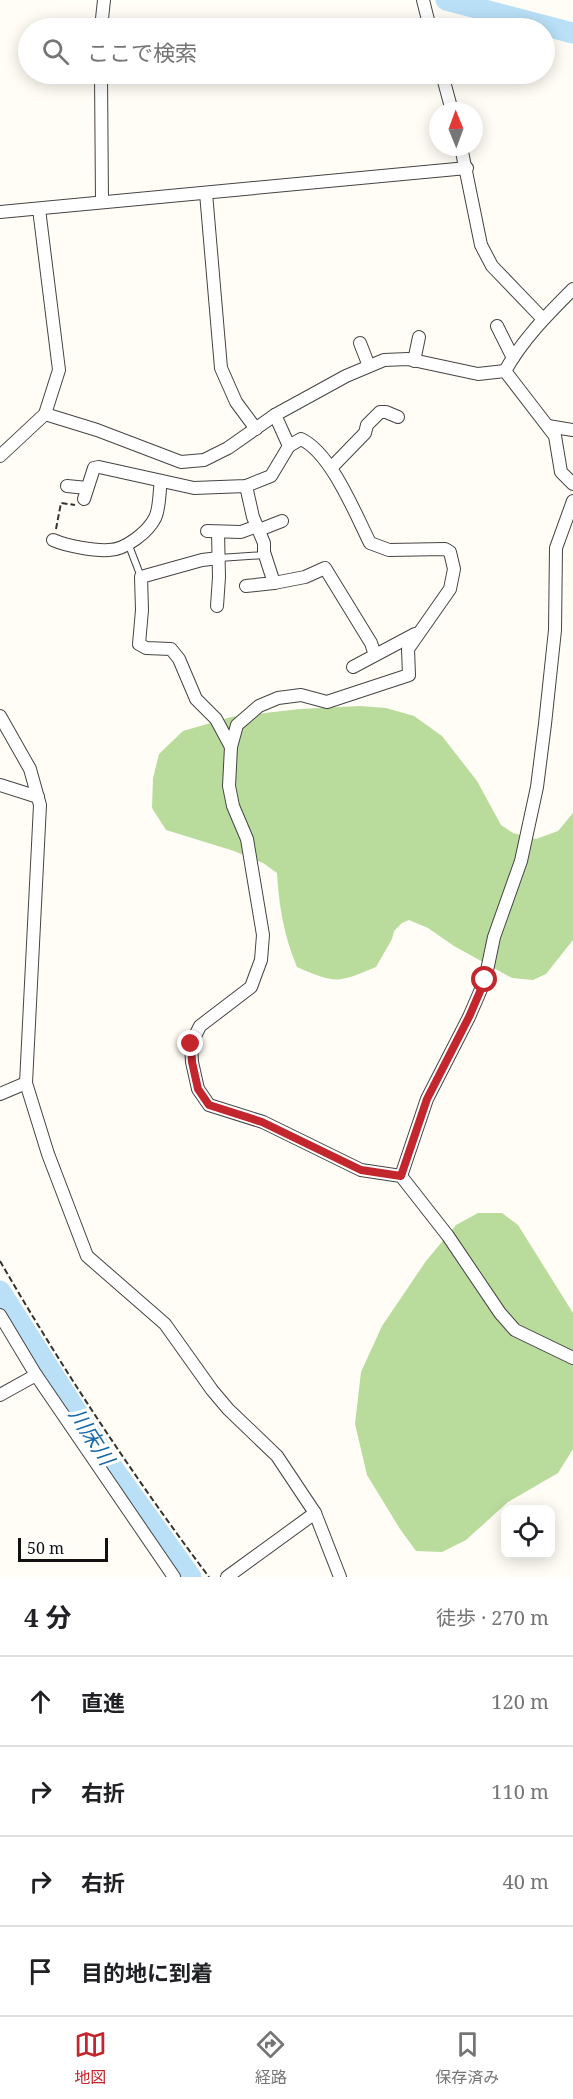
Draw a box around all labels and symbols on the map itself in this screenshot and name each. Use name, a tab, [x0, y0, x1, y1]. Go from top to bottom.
north arrow	[429, 102, 483, 156]
route start	[471, 966, 497, 992]
route end	[177, 1030, 203, 1056]
water label: 川床川	[63, 1402, 122, 1472]
scale bar	[18, 1535, 108, 1562]

